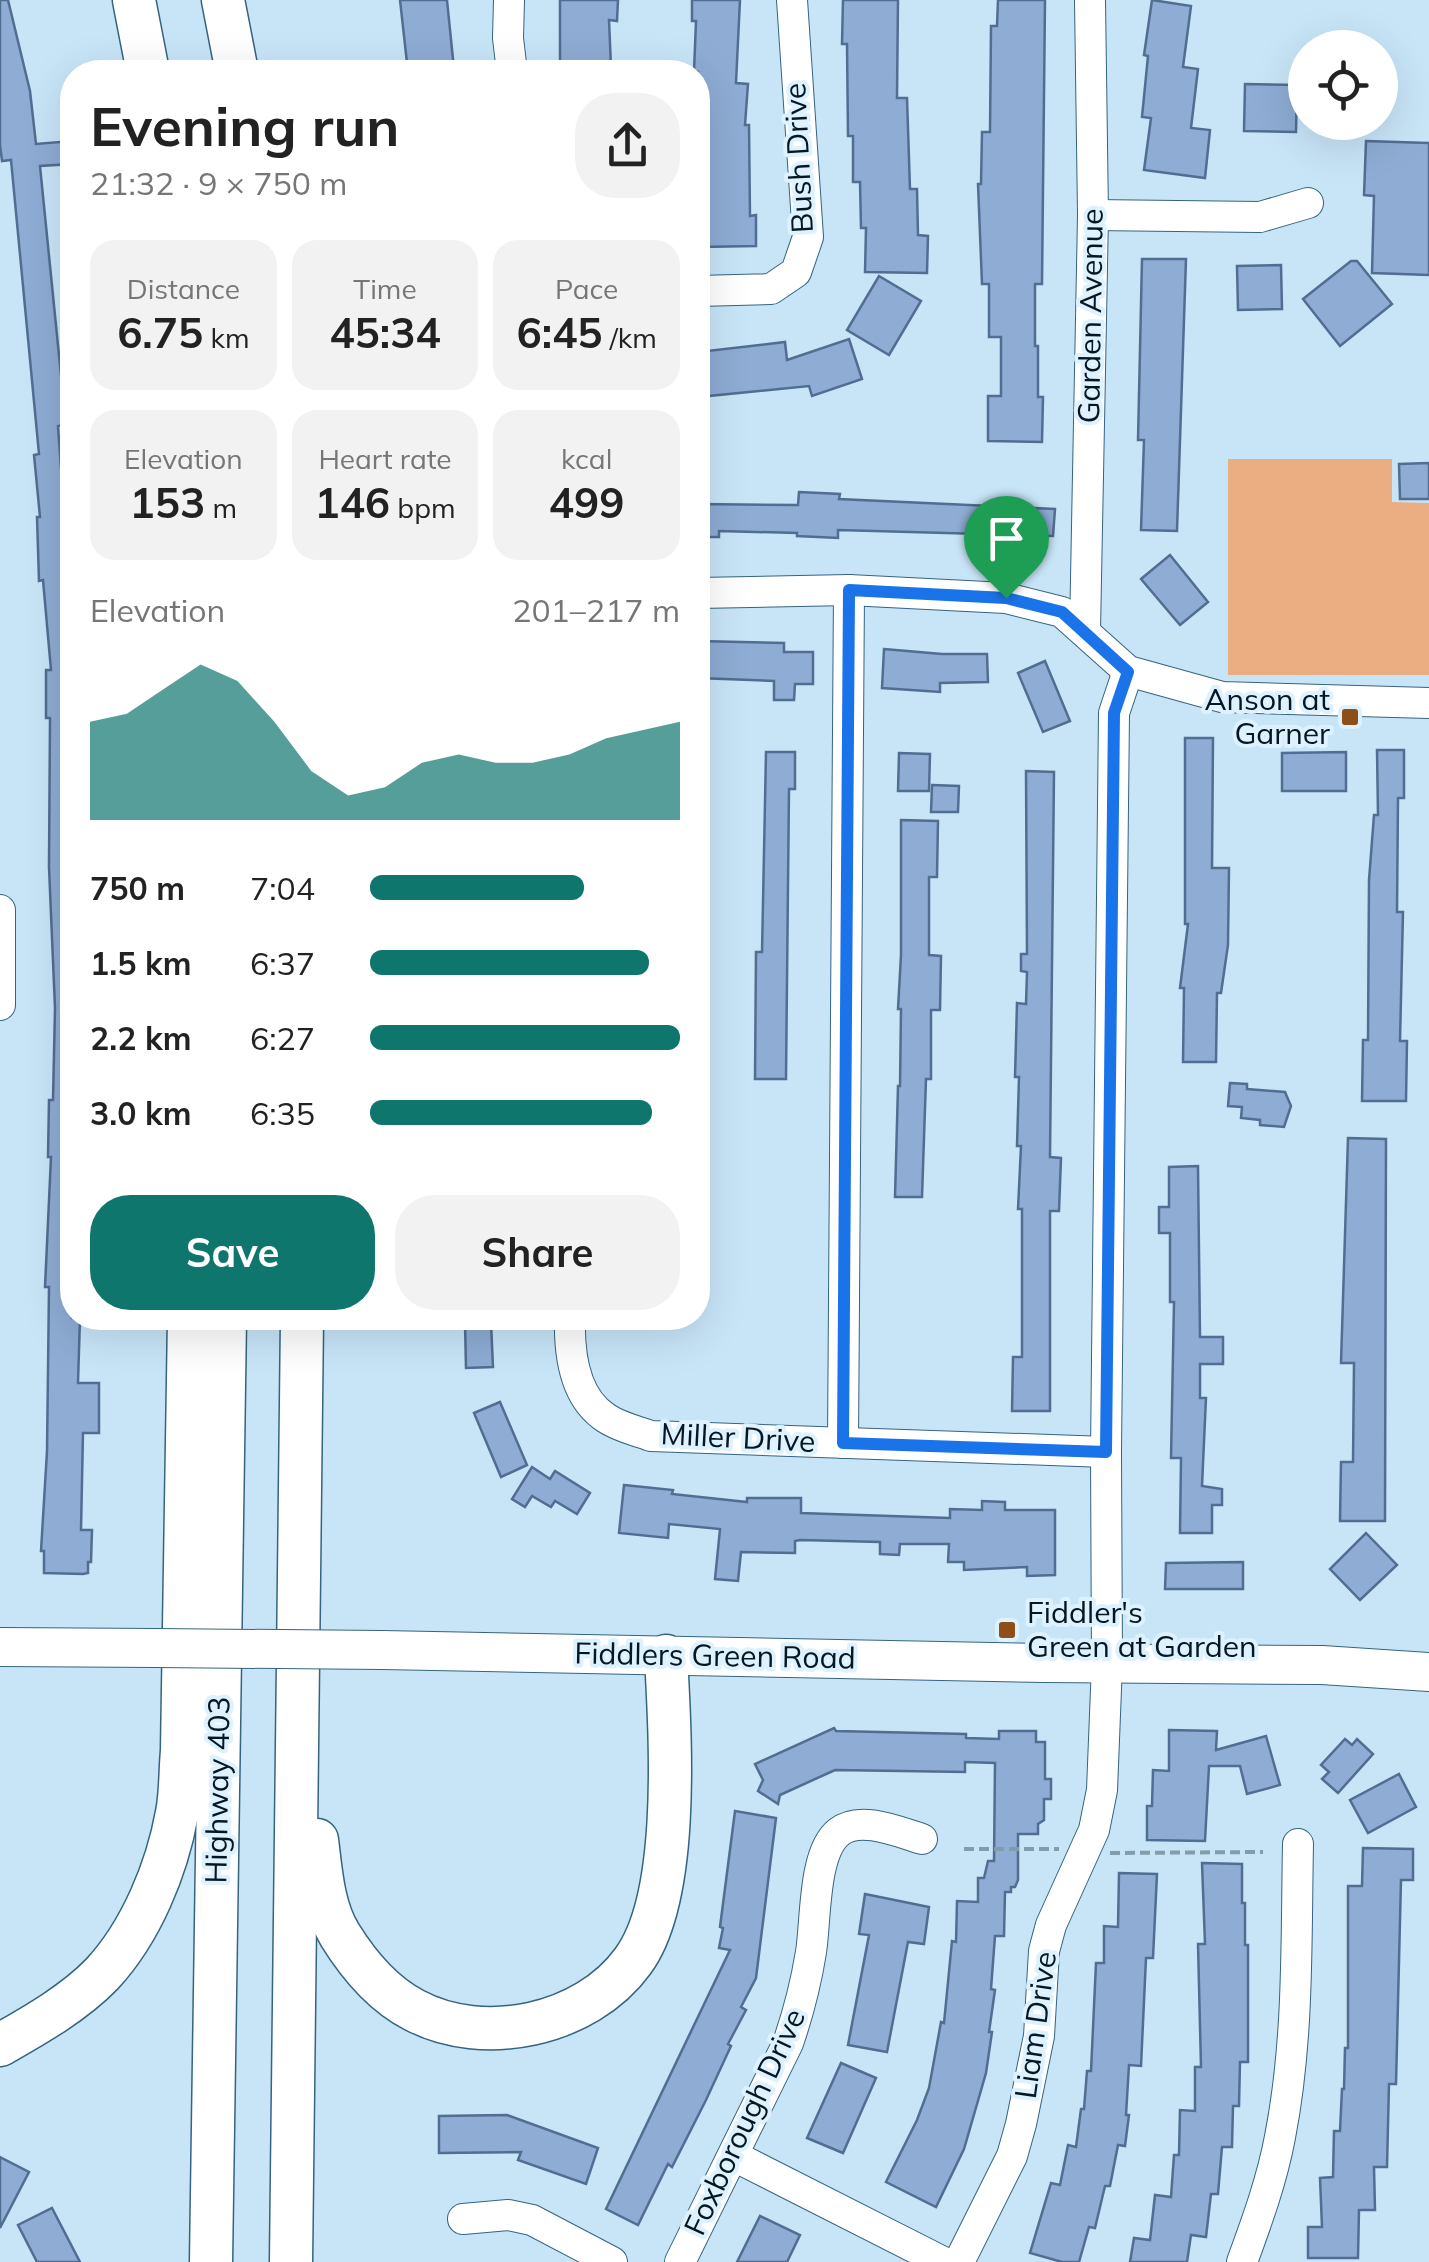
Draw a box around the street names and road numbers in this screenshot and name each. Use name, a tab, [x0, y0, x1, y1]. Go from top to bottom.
street label: Bush Drive	[775, 82, 821, 234]
street label: Garden Avenue	[1069, 208, 1111, 424]
street label: Miller Drive	[660, 1414, 816, 1460]
street label: Fiddlers Green Road	[574, 1634, 856, 1676]
street label: Highway 403	[196, 1696, 238, 1884]
street label: Liam Drive	[1006, 1949, 1064, 2101]
street label: Foxborough Drive	[675, 2002, 813, 2241]

